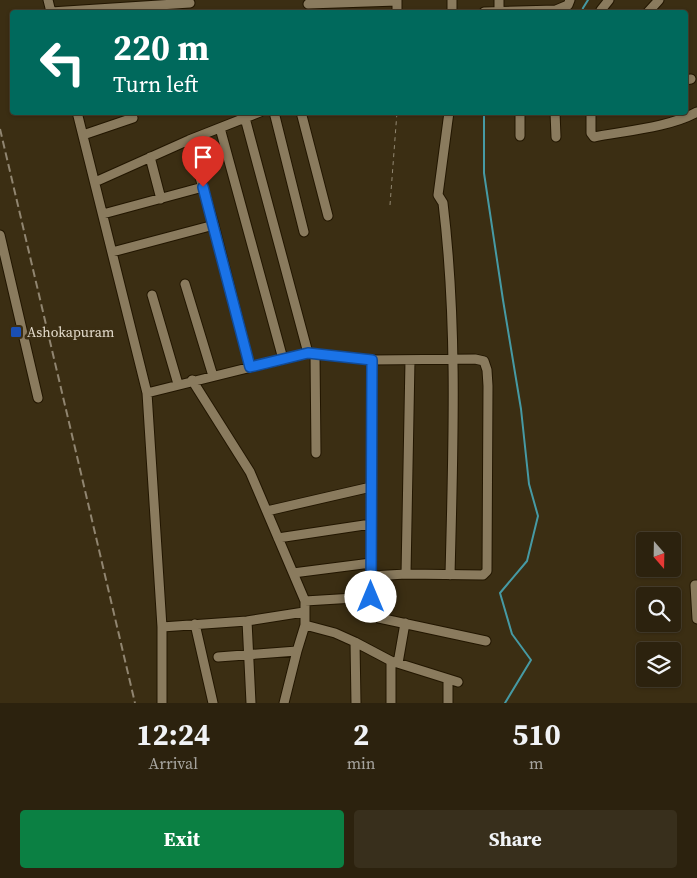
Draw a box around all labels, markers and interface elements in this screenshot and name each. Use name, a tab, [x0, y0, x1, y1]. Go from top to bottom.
text: 220 m	[113, 24, 209, 72]
icon: left	[30, 30, 95, 95]
text: Turn left	[113, 69, 198, 99]
pin	[182, 136, 224, 187]
icon: arrive	[189, 143, 217, 171]
place label: Ashokapuram	[27, 322, 115, 342]
marker: Ashokapuram	[9, 325, 23, 339]
north arrow	[636, 532, 681, 578]
map controls	[636, 532, 681, 687]
position arrow	[344, 570, 396, 622]
button: search	[636, 587, 681, 632]
button: layers	[636, 642, 681, 687]
text: 12:24	[136, 714, 210, 755]
text: 2	[353, 714, 369, 755]
text: 510	[512, 714, 561, 755]
text: Arrival	[149, 752, 198, 774]
text: min	[347, 752, 376, 774]
text: m	[529, 752, 543, 774]
button: Exit	[20, 810, 344, 868]
button: Share	[354, 810, 677, 868]

